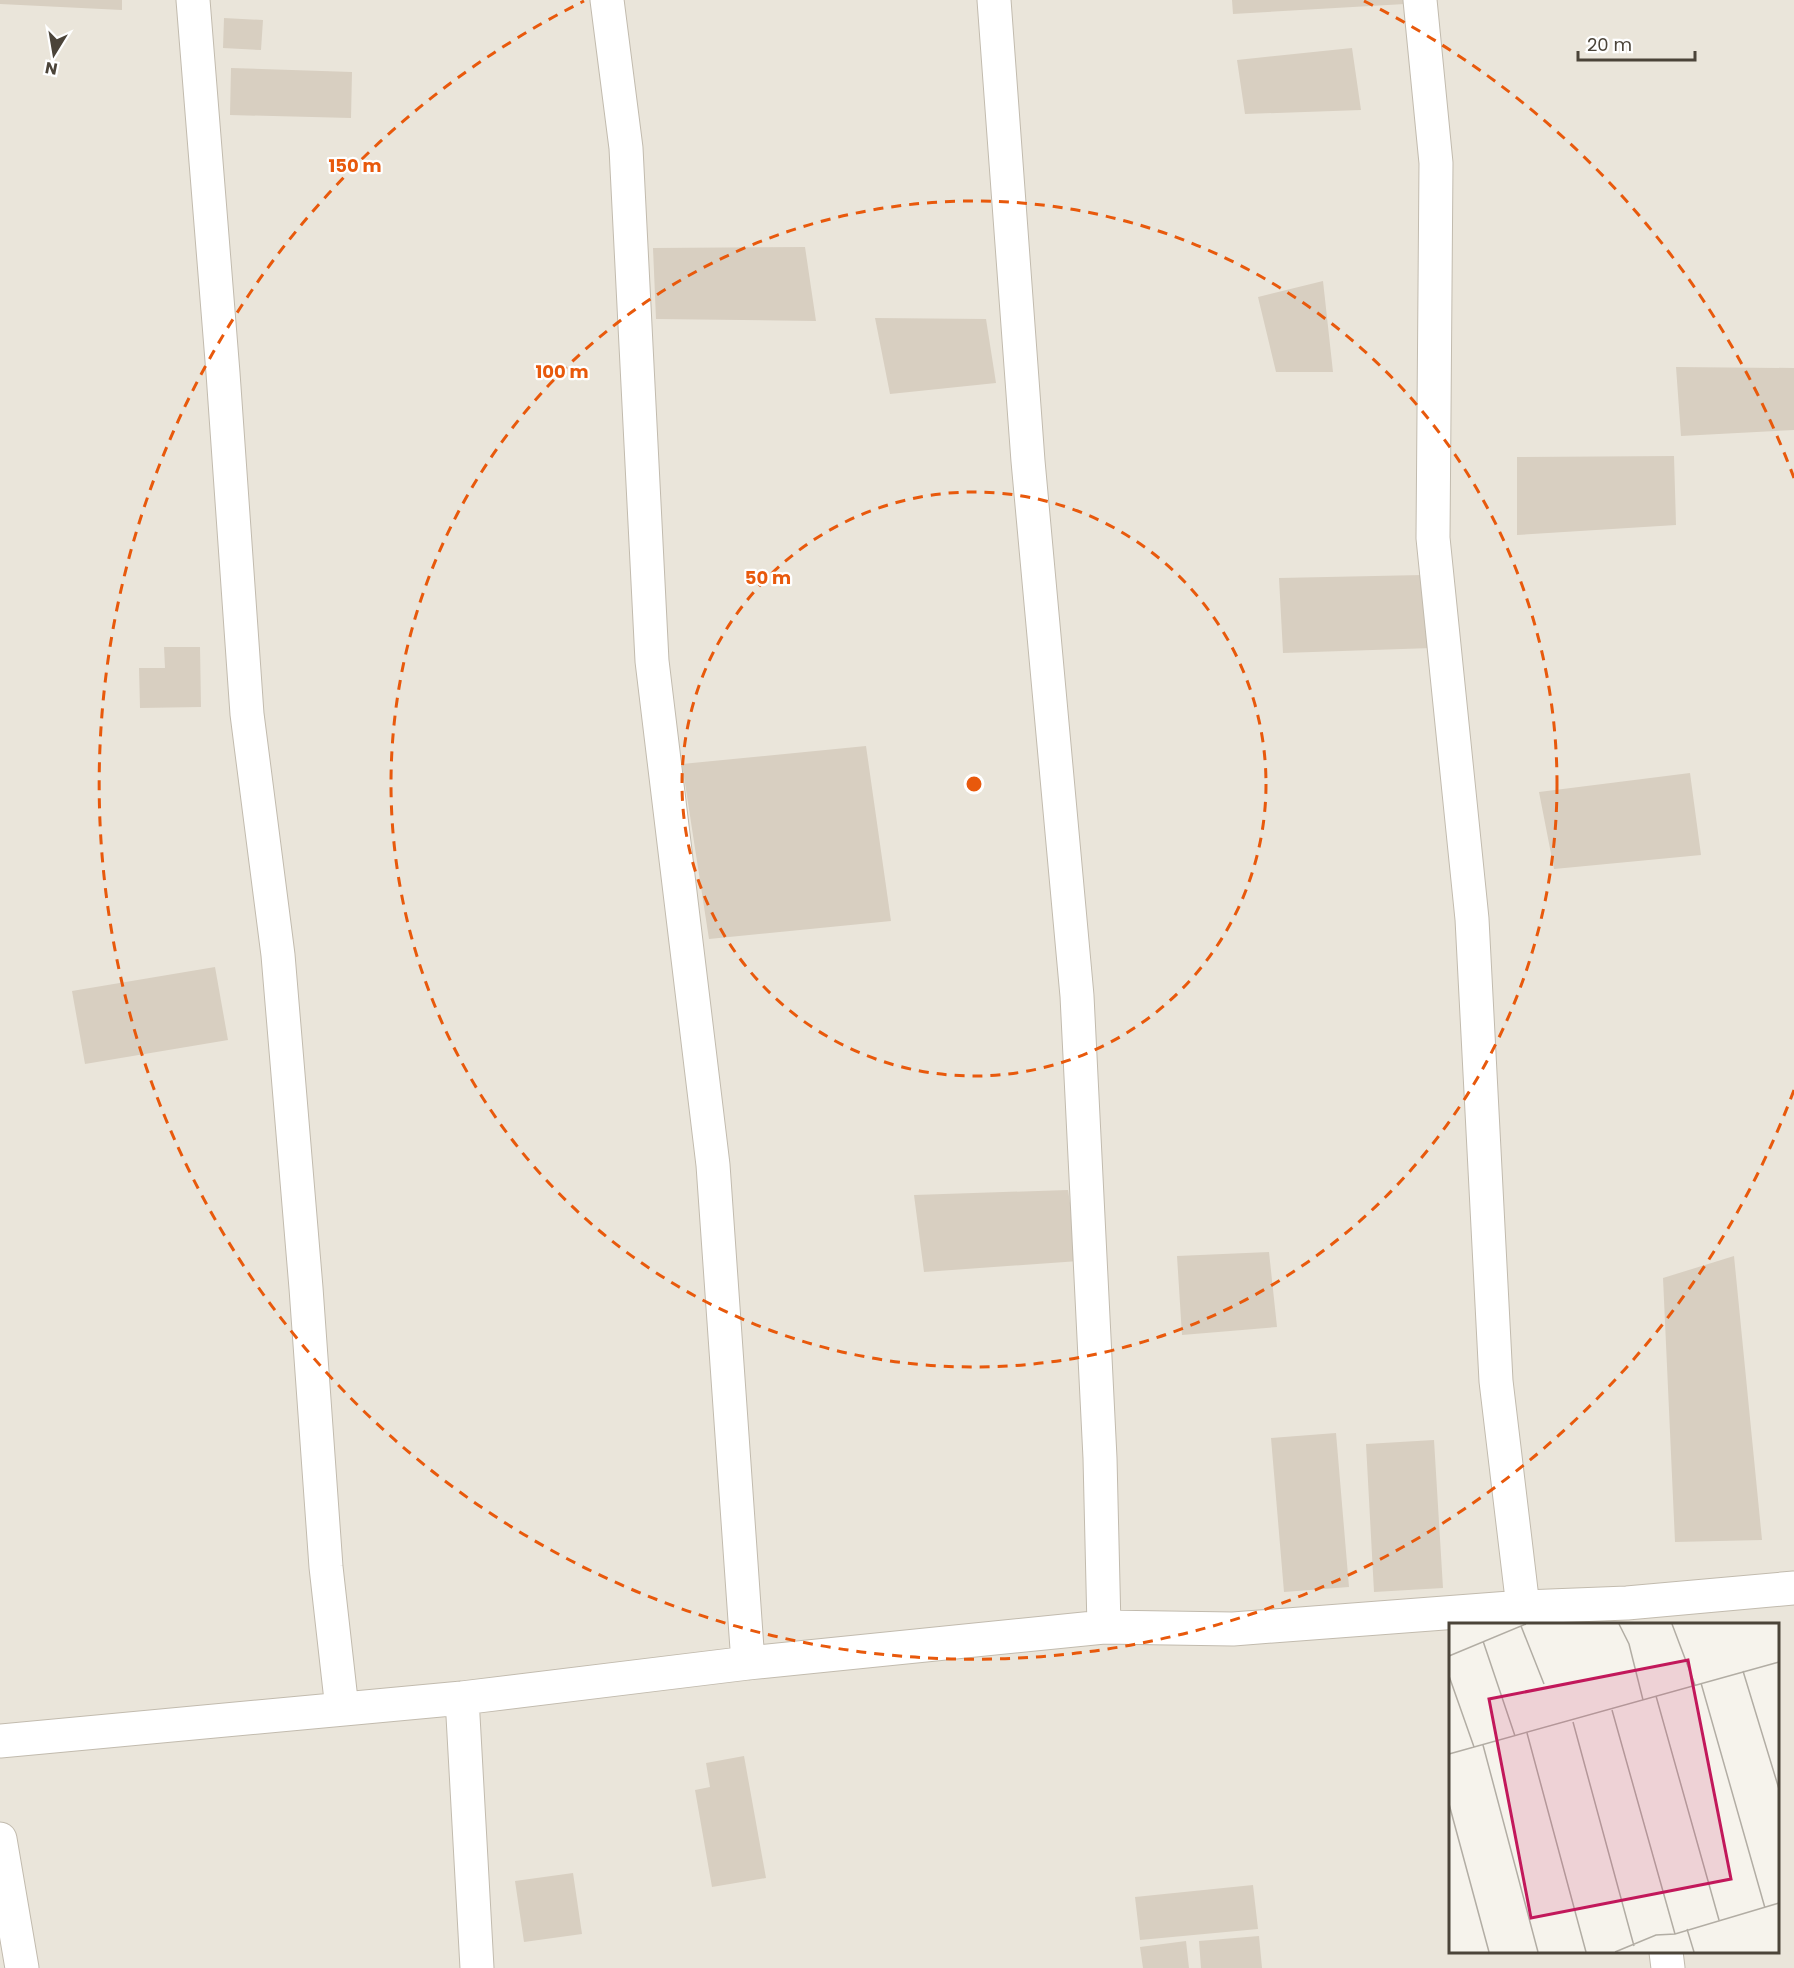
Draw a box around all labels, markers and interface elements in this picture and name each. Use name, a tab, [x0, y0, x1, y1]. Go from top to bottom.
north arrow	[24, 24, 84, 84]
scale bar	[1578, 24, 1695, 62]
text: 20 m	[1587, 32, 1632, 57]
text: N	[43, 56, 59, 81]
text: 150 m	[328, 153, 382, 178]
text: 100 m	[535, 359, 589, 384]
text: 50 m	[745, 565, 791, 590]
centre of rings	[964, 774, 984, 794]
inset map	[1449, 1623, 1779, 1953]

